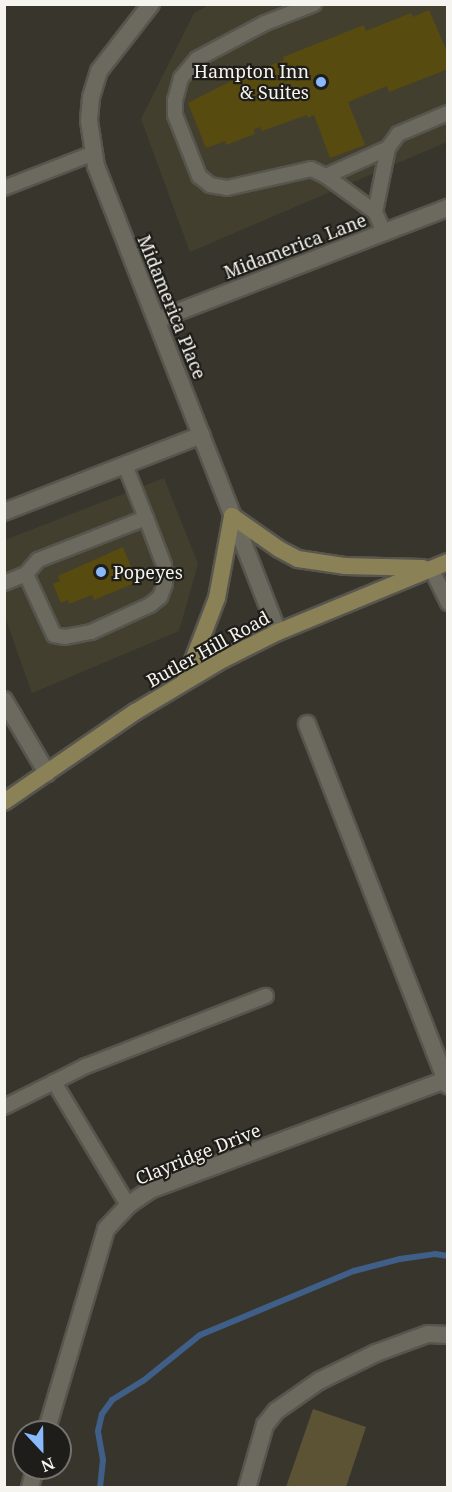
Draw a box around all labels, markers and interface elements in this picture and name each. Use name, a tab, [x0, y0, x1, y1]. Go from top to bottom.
place label: Hampton Inn & Suites	[194, 61, 309, 104]
marker: Hampton Inn & Suites	[314, 75, 328, 89]
street label: Midamerica Lane	[221, 209, 369, 283]
street label: Midamerica Place	[133, 232, 211, 382]
place label: Popeyes	[113, 561, 183, 583]
marker: Popeyes	[94, 565, 108, 579]
street label: Butler Hill Road	[143, 606, 273, 692]
street label: Clayridge Drive	[132, 1119, 264, 1189]
north arrow	[12, 1420, 72, 1480]
text: N	[38, 1452, 58, 1477]

